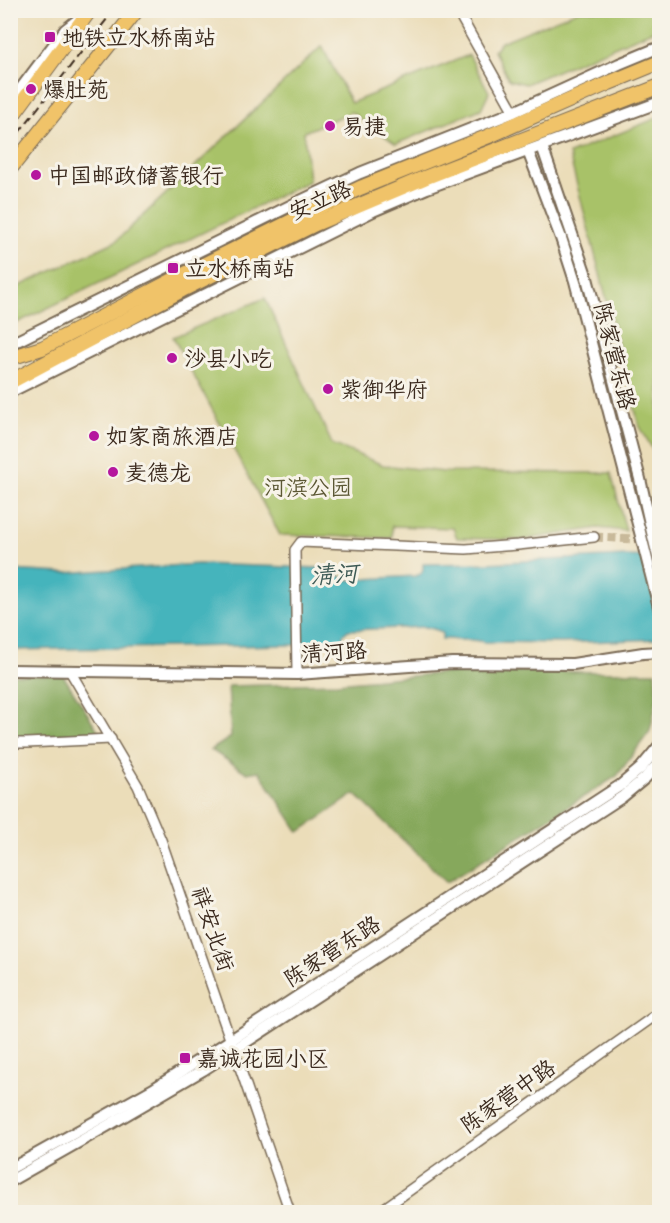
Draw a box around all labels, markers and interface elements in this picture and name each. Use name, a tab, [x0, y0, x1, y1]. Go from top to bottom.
place label: 地铁立水桥南站	[62, 24, 216, 51]
marker: 地铁立水桥南站	[43, 30, 57, 44]
place label: 爆肚苑	[43, 76, 109, 103]
marker: 爆肚苑	[24, 82, 38, 96]
place label: 易捷	[342, 113, 386, 140]
marker: 易捷	[323, 119, 337, 133]
place label: 中国邮政储蓄银行	[48, 162, 224, 189]
marker: 中国邮政储蓄银行	[29, 168, 43, 182]
street label: 安立路	[284, 174, 356, 226]
place label: 立水桥南站	[185, 255, 295, 282]
marker: 立水桥南站	[166, 261, 180, 275]
street label: 陈家营东路	[589, 299, 641, 413]
place label: 沙县小吃	[184, 345, 272, 372]
marker: 沙县小吃	[165, 351, 179, 365]
place label: 紫御华府	[340, 376, 428, 403]
marker: 紫御华府	[321, 382, 335, 396]
place label: 如家商旅酒店	[106, 423, 238, 450]
marker: 如家商旅酒店	[87, 429, 101, 443]
place label: 麦德龙	[125, 459, 191, 486]
marker: 麦德龙	[106, 465, 120, 479]
park label: 河滨公园	[264, 474, 352, 501]
water label: 清河	[309, 558, 363, 590]
street label: 清河路	[300, 636, 368, 668]
street label: 祥安北街	[186, 883, 240, 975]
street label: 陈家营东路	[279, 910, 385, 992]
place label: 嘉诚花园小区	[197, 1045, 329, 1072]
marker: 嘉诚花园小区	[178, 1051, 192, 1065]
street label: 陈家营中路	[455, 1053, 561, 1139]

